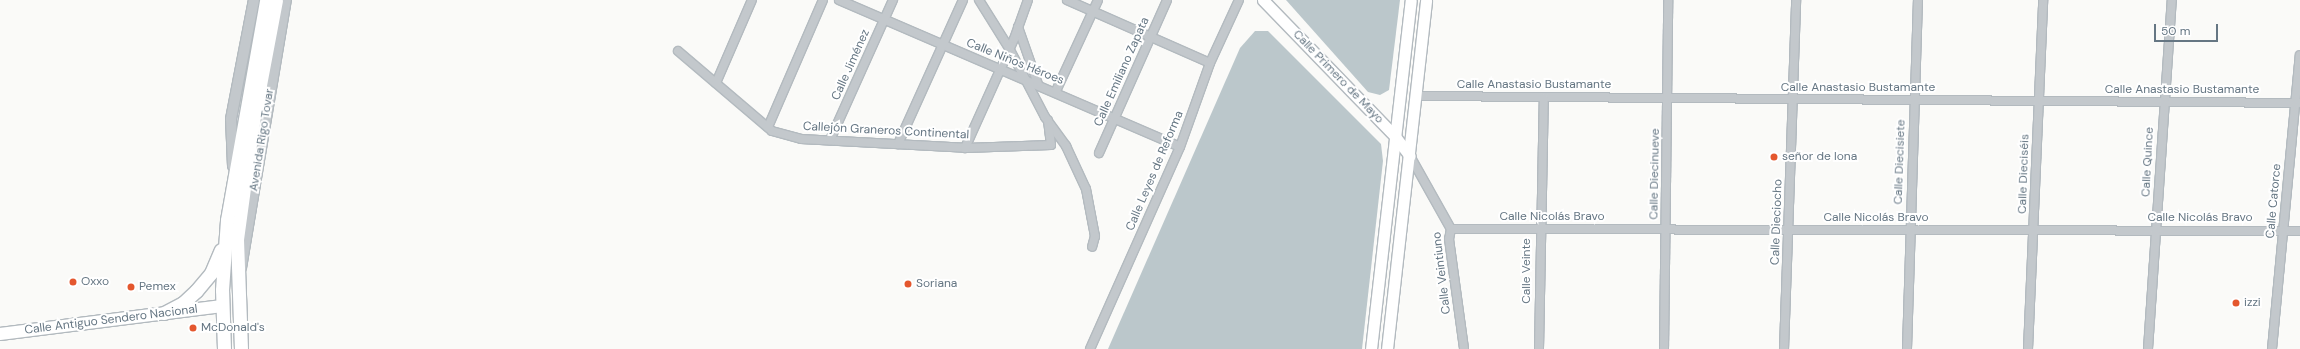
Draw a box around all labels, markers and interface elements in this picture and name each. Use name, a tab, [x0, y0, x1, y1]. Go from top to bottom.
street label: Calle Emiliano Zapata	[1091, 15, 1153, 129]
scale bar	[2156, 16, 2220, 42]
text: 50 m	[2161, 23, 2190, 39]
street label: Calle Jiménez	[829, 27, 873, 103]
street label: Calle Primero de Mayo	[1290, 27, 1386, 127]
street label: Calle Niños Héroes	[964, 36, 1066, 88]
street label: Calle Anastasio Bustamante	[1457, 78, 1611, 92]
street label: Calle Anastasio Bustamante	[1781, 81, 1935, 95]
street label: Calle Anastasio Bustamante	[2105, 83, 2259, 97]
street label: Avenida Rigo Tovar	[247, 88, 277, 192]
street label: Calle Leyes de Reforma	[1123, 109, 1187, 233]
street label: Callejón Graneros Continental	[803, 119, 969, 143]
street label: Calle Diecisiete	[1891, 119, 1909, 205]
street label: Calle Quince	[2139, 127, 2157, 197]
street label: Calle Diecinueve	[1647, 128, 1663, 220]
street label: Calle Dieciséis	[2015, 134, 2033, 214]
place label: señor de lona	[1782, 150, 1857, 164]
marker: señor de lona	[1769, 152, 1779, 162]
street label: Calle Catorce	[2264, 163, 2284, 239]
street label: Calle Dieciocho	[1768, 179, 1786, 265]
street label: Calle Nicolás Bravo	[1499, 210, 1605, 224]
street label: Calle Nicolás Bravo	[1823, 211, 1929, 225]
street label: Calle Nicolás Bravo	[2147, 211, 2253, 225]
street label: Calle Veintiuno	[1430, 231, 1454, 315]
street label: Calle Veinte	[1520, 238, 1534, 304]
place label: Oxxo	[81, 275, 109, 289]
marker: Oxxo	[68, 277, 78, 287]
place label: Soriana	[916, 277, 957, 291]
marker: Soriana	[903, 279, 913, 289]
place label: Pemex	[139, 280, 176, 294]
marker: Pemex	[126, 282, 136, 292]
place label: izzi	[2244, 296, 2261, 310]
marker: izzi	[2231, 298, 2241, 308]
street label: Calle Antiguo Sendero Nacional	[24, 302, 198, 338]
place label: McDonald's	[201, 321, 265, 335]
marker: McDonald's	[188, 323, 198, 333]

